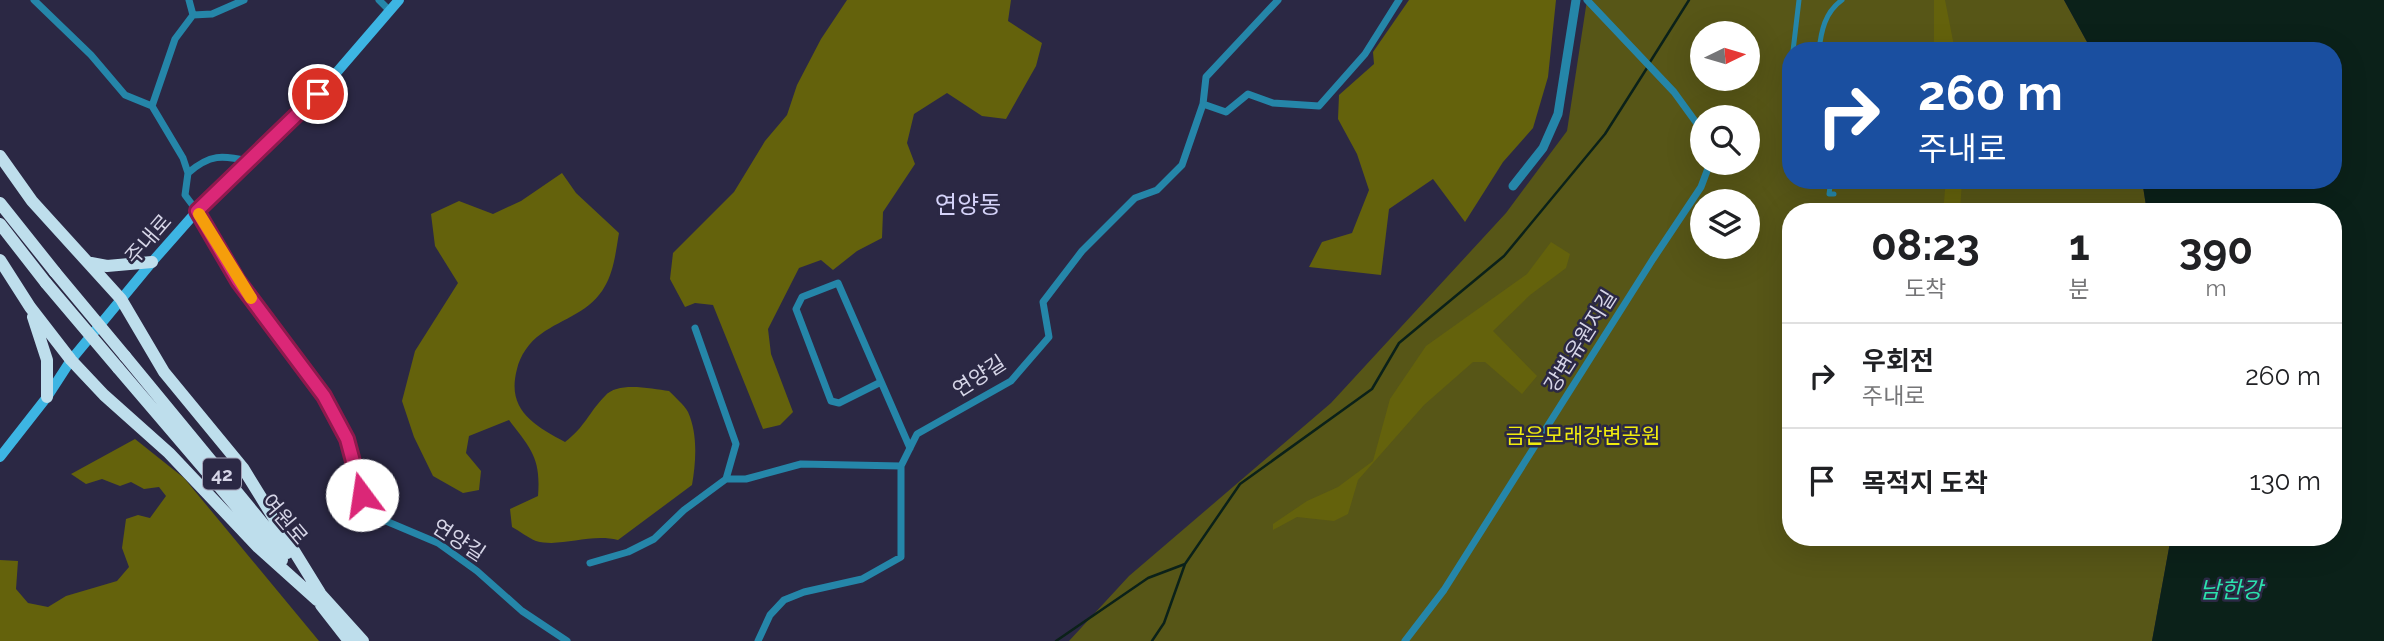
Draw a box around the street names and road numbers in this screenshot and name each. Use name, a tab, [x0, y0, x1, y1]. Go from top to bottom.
street label: 주내로	[120, 209, 176, 269]
street label: 강변유원지길	[1539, 285, 1621, 397]
street label: 연양길	[948, 350, 1010, 402]
road number: 42	[203, 458, 241, 489]
street label: 여원로	[257, 489, 313, 549]
street label: 연양길	[428, 514, 490, 566]

